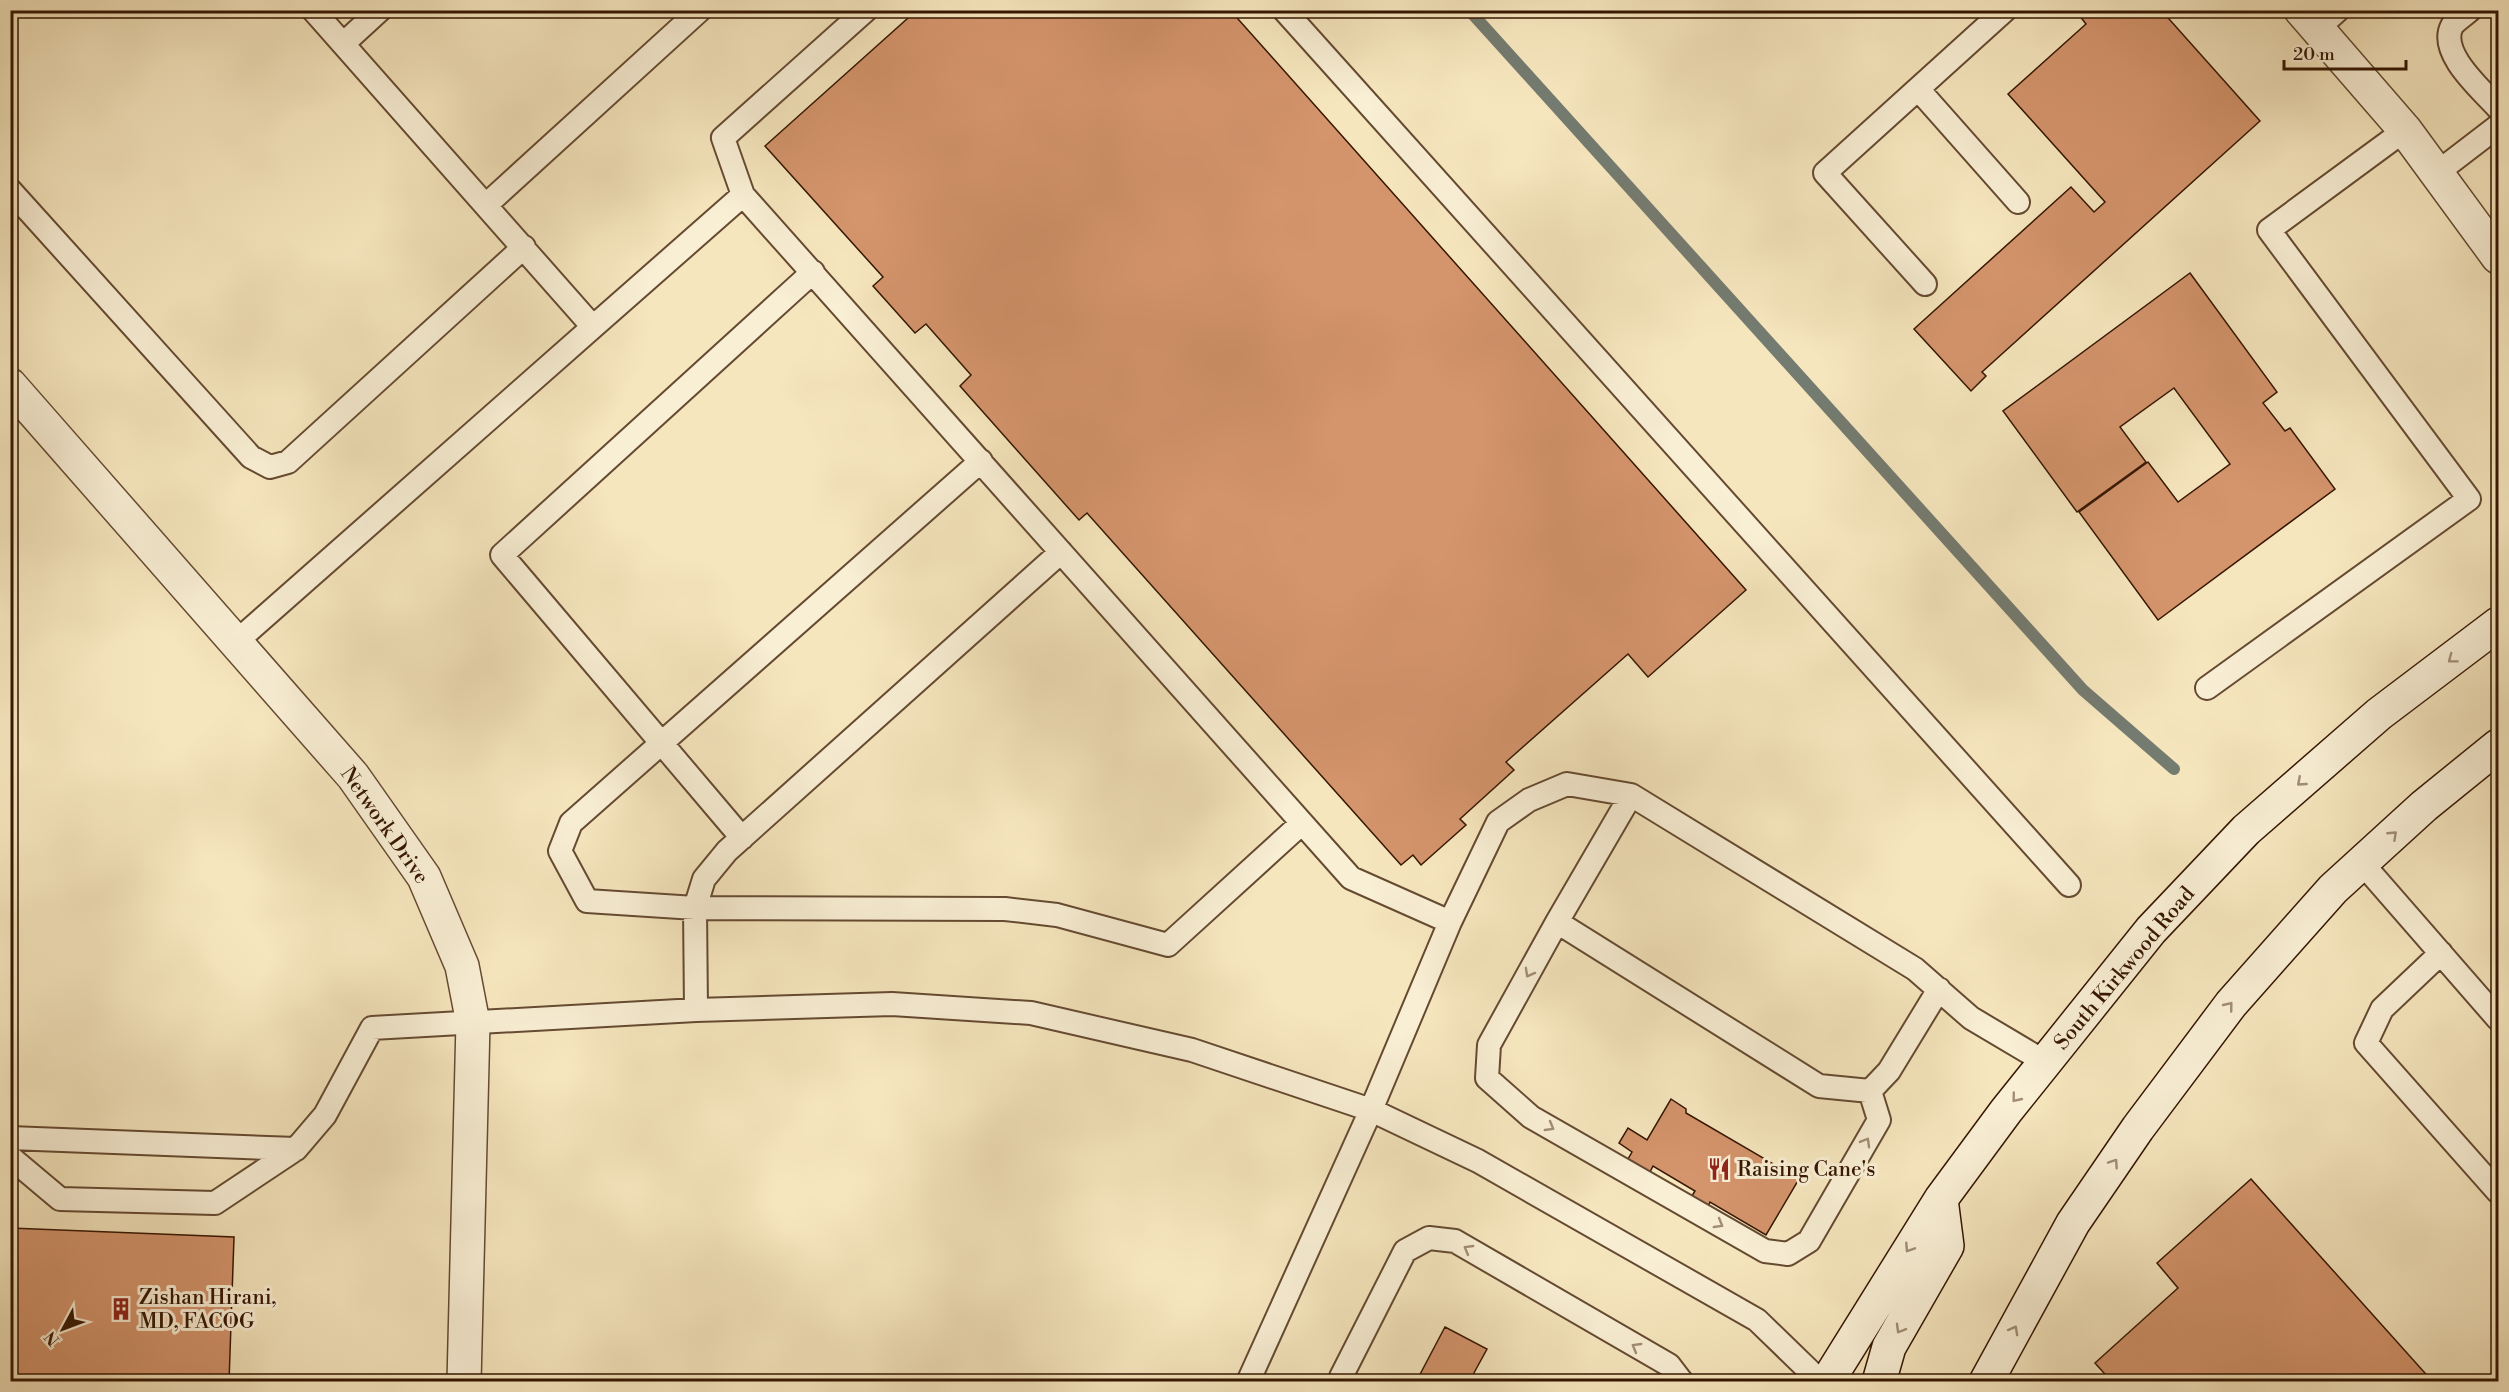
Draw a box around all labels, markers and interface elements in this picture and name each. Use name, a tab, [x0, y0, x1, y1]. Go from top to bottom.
scale bar	[2284, 33, 2406, 71]
text: 20 m	[2293, 43, 2335, 66]
one-way arrow	[2448, 652, 2459, 663]
street label: Network Drive	[334, 762, 434, 889]
one-way arrow	[2297, 775, 2308, 786]
one-way arrow	[2386, 831, 2396, 842]
street label: South Kirkwood Road	[2049, 882, 2201, 1056]
one-way arrow	[1524, 967, 1536, 977]
one-way arrow	[2222, 1002, 2233, 1013]
one-way arrow	[2013, 1091, 2024, 1102]
one-way arrow	[1543, 1120, 1554, 1131]
one-way arrow	[1859, 1138, 1870, 1148]
restaurant icon: Raising Cane's	[1706, 1156, 1732, 1182]
place label: Raising Cane's	[1737, 1157, 1876, 1183]
one-way arrow	[2107, 1159, 2118, 1170]
one-way arrow	[1712, 1217, 1723, 1229]
one-way arrow	[1905, 1241, 1916, 1252]
one-way arrow	[1463, 1244, 1474, 1256]
place label: Zishan Hirani, MD, FACOG	[139, 1285, 277, 1335]
building icon: Zishan Hirani, MD, FACOG	[108, 1296, 134, 1322]
north arrow	[33, 1299, 93, 1359]
one-way arrow	[1895, 1323, 1907, 1333]
one-way arrow	[2007, 1326, 2018, 1336]
text: N	[41, 1327, 64, 1350]
one-way arrow	[1632, 1342, 1642, 1354]

